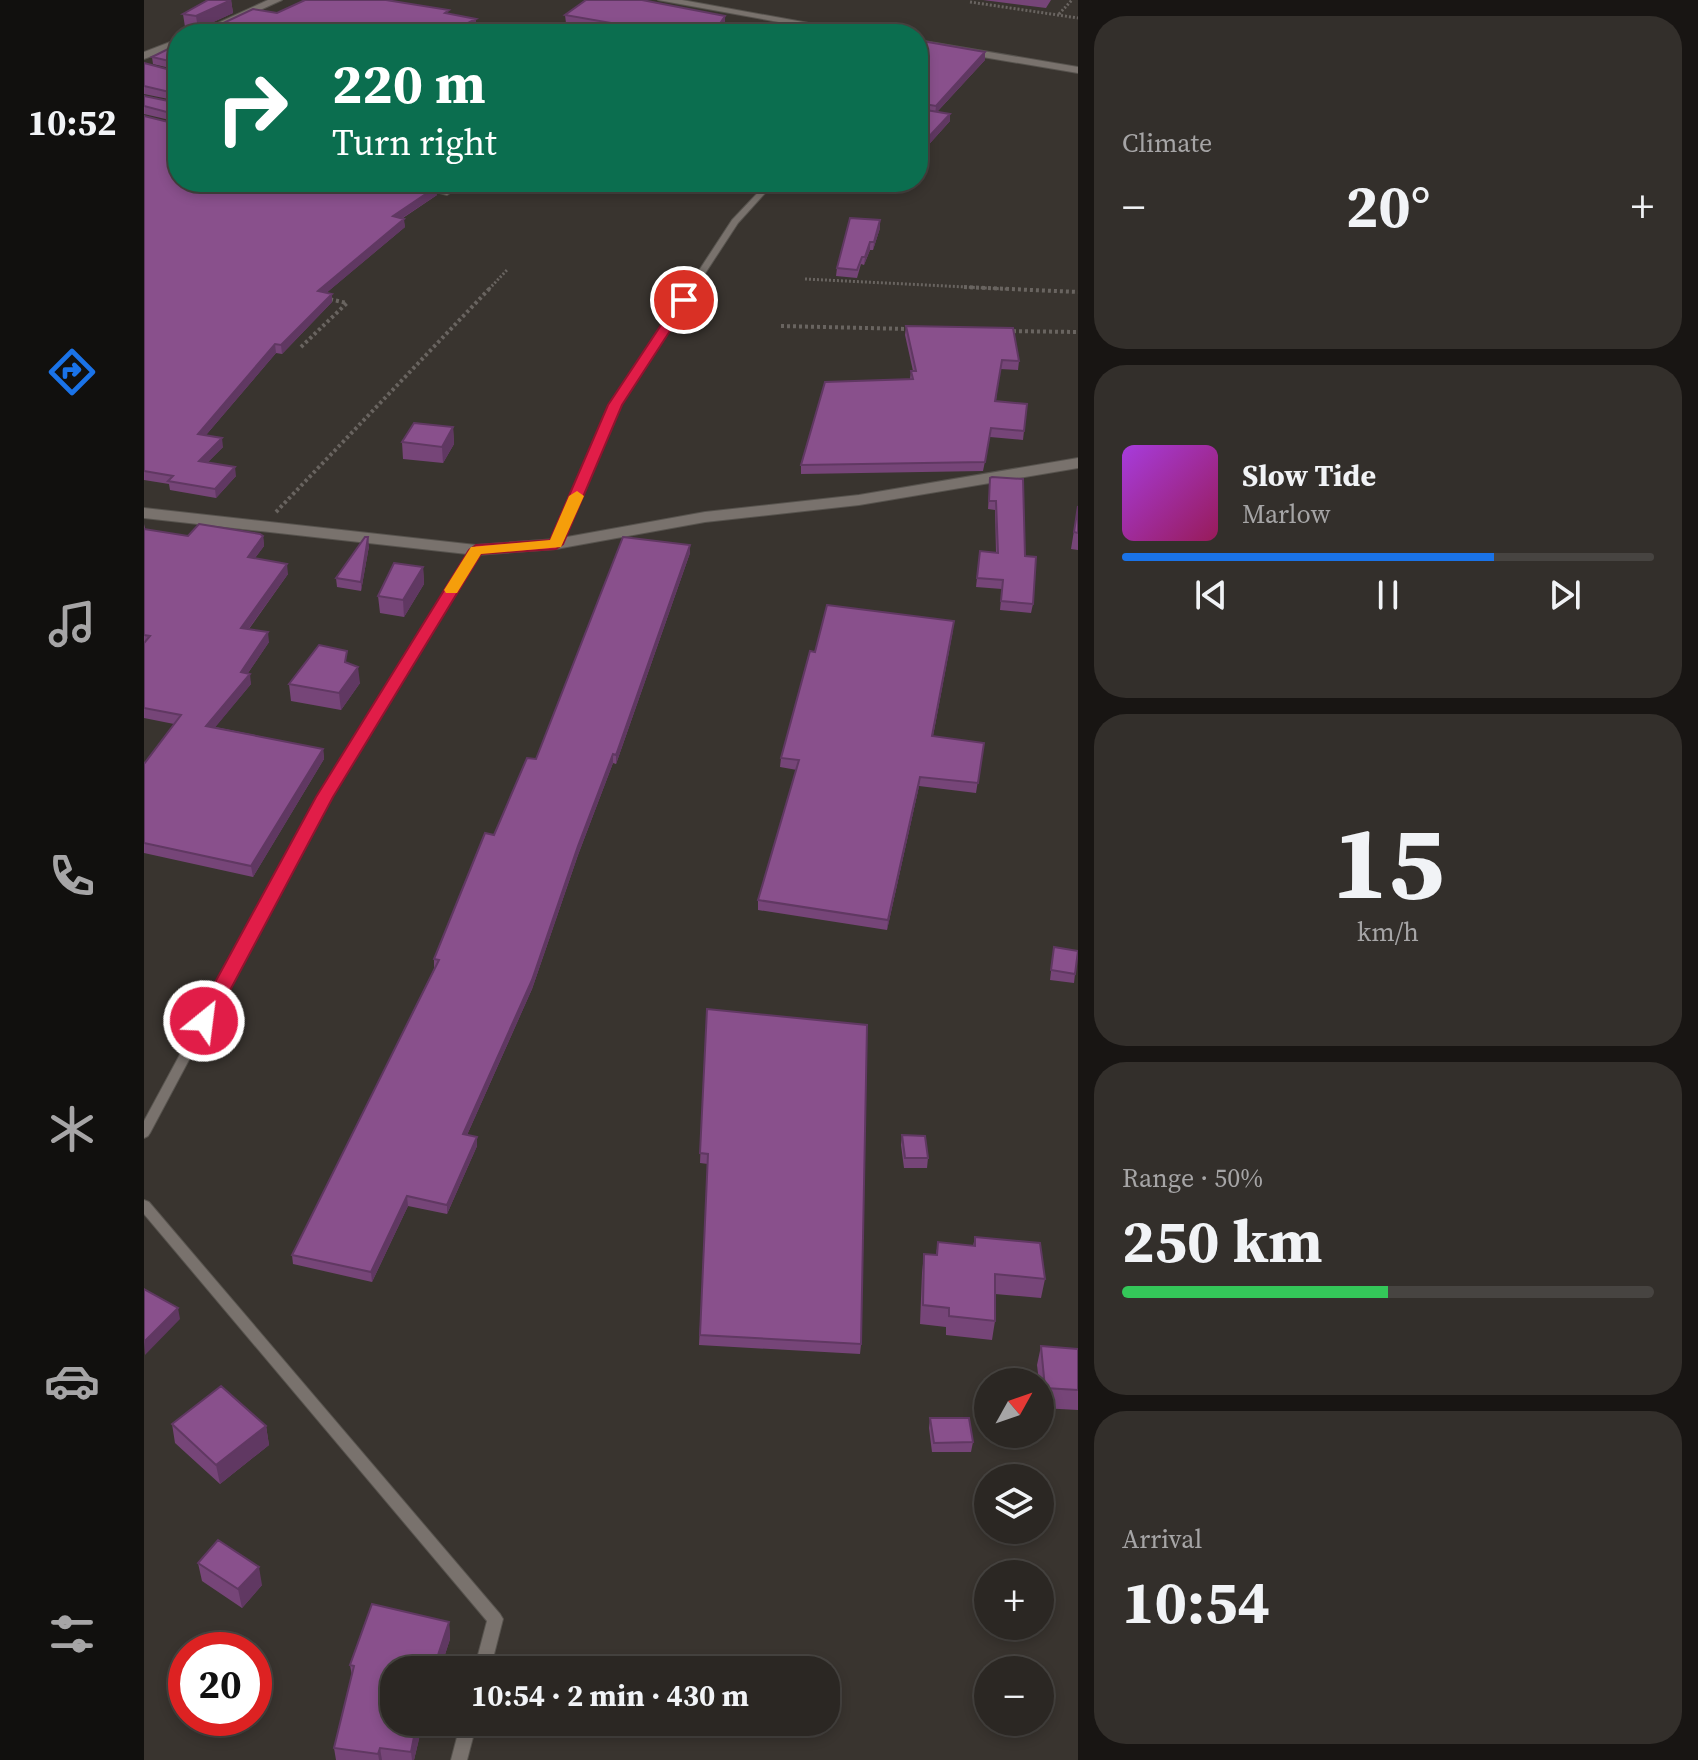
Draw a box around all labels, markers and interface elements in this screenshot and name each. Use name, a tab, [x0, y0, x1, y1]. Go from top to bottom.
text: 220 m	[332, 45, 486, 122]
icon: right	[200, 56, 304, 160]
text: 10:52	[28, 98, 116, 147]
text: Turn right	[332, 118, 497, 167]
text: Climate	[1122, 125, 1212, 161]
text: 20°	[1346, 165, 1430, 247]
text: −	[1122, 176, 1145, 237]
text: +	[1631, 176, 1654, 237]
pin	[650, 266, 718, 334]
icon: arrive	[662, 278, 706, 322]
icon: directions	[44, 344, 100, 400]
text: Slow Tide	[1242, 455, 1376, 496]
text: Marlow	[1242, 496, 1331, 532]
icon: previous	[1189, 573, 1233, 617]
icon: pause	[1366, 573, 1410, 617]
icon: next	[1543, 573, 1587, 617]
icon: music	[44, 596, 100, 652]
text: 15	[1332, 790, 1444, 933]
icon: phone	[44, 848, 100, 904]
text: km/h	[1357, 914, 1419, 950]
position arrow	[162, 979, 246, 1063]
icon: climate	[44, 1101, 100, 1157]
text: Range · 50%	[1122, 1160, 1263, 1196]
text: 250 km	[1122, 1200, 1323, 1282]
icon: car	[44, 1353, 100, 1409]
north arrow	[974, 1368, 1054, 1448]
map controls	[974, 1368, 1054, 1736]
button: layers	[974, 1464, 1054, 1544]
text: Arrival	[1122, 1521, 1202, 1557]
button: +	[974, 1560, 1054, 1640]
text: 10:54	[1122, 1561, 1270, 1643]
icon: filters	[44, 1606, 100, 1662]
speed limit sign: 20	[168, 1632, 272, 1736]
button: −	[974, 1656, 1054, 1736]
text: 10:54 · 2 min · 430 m	[471, 1675, 749, 1716]

